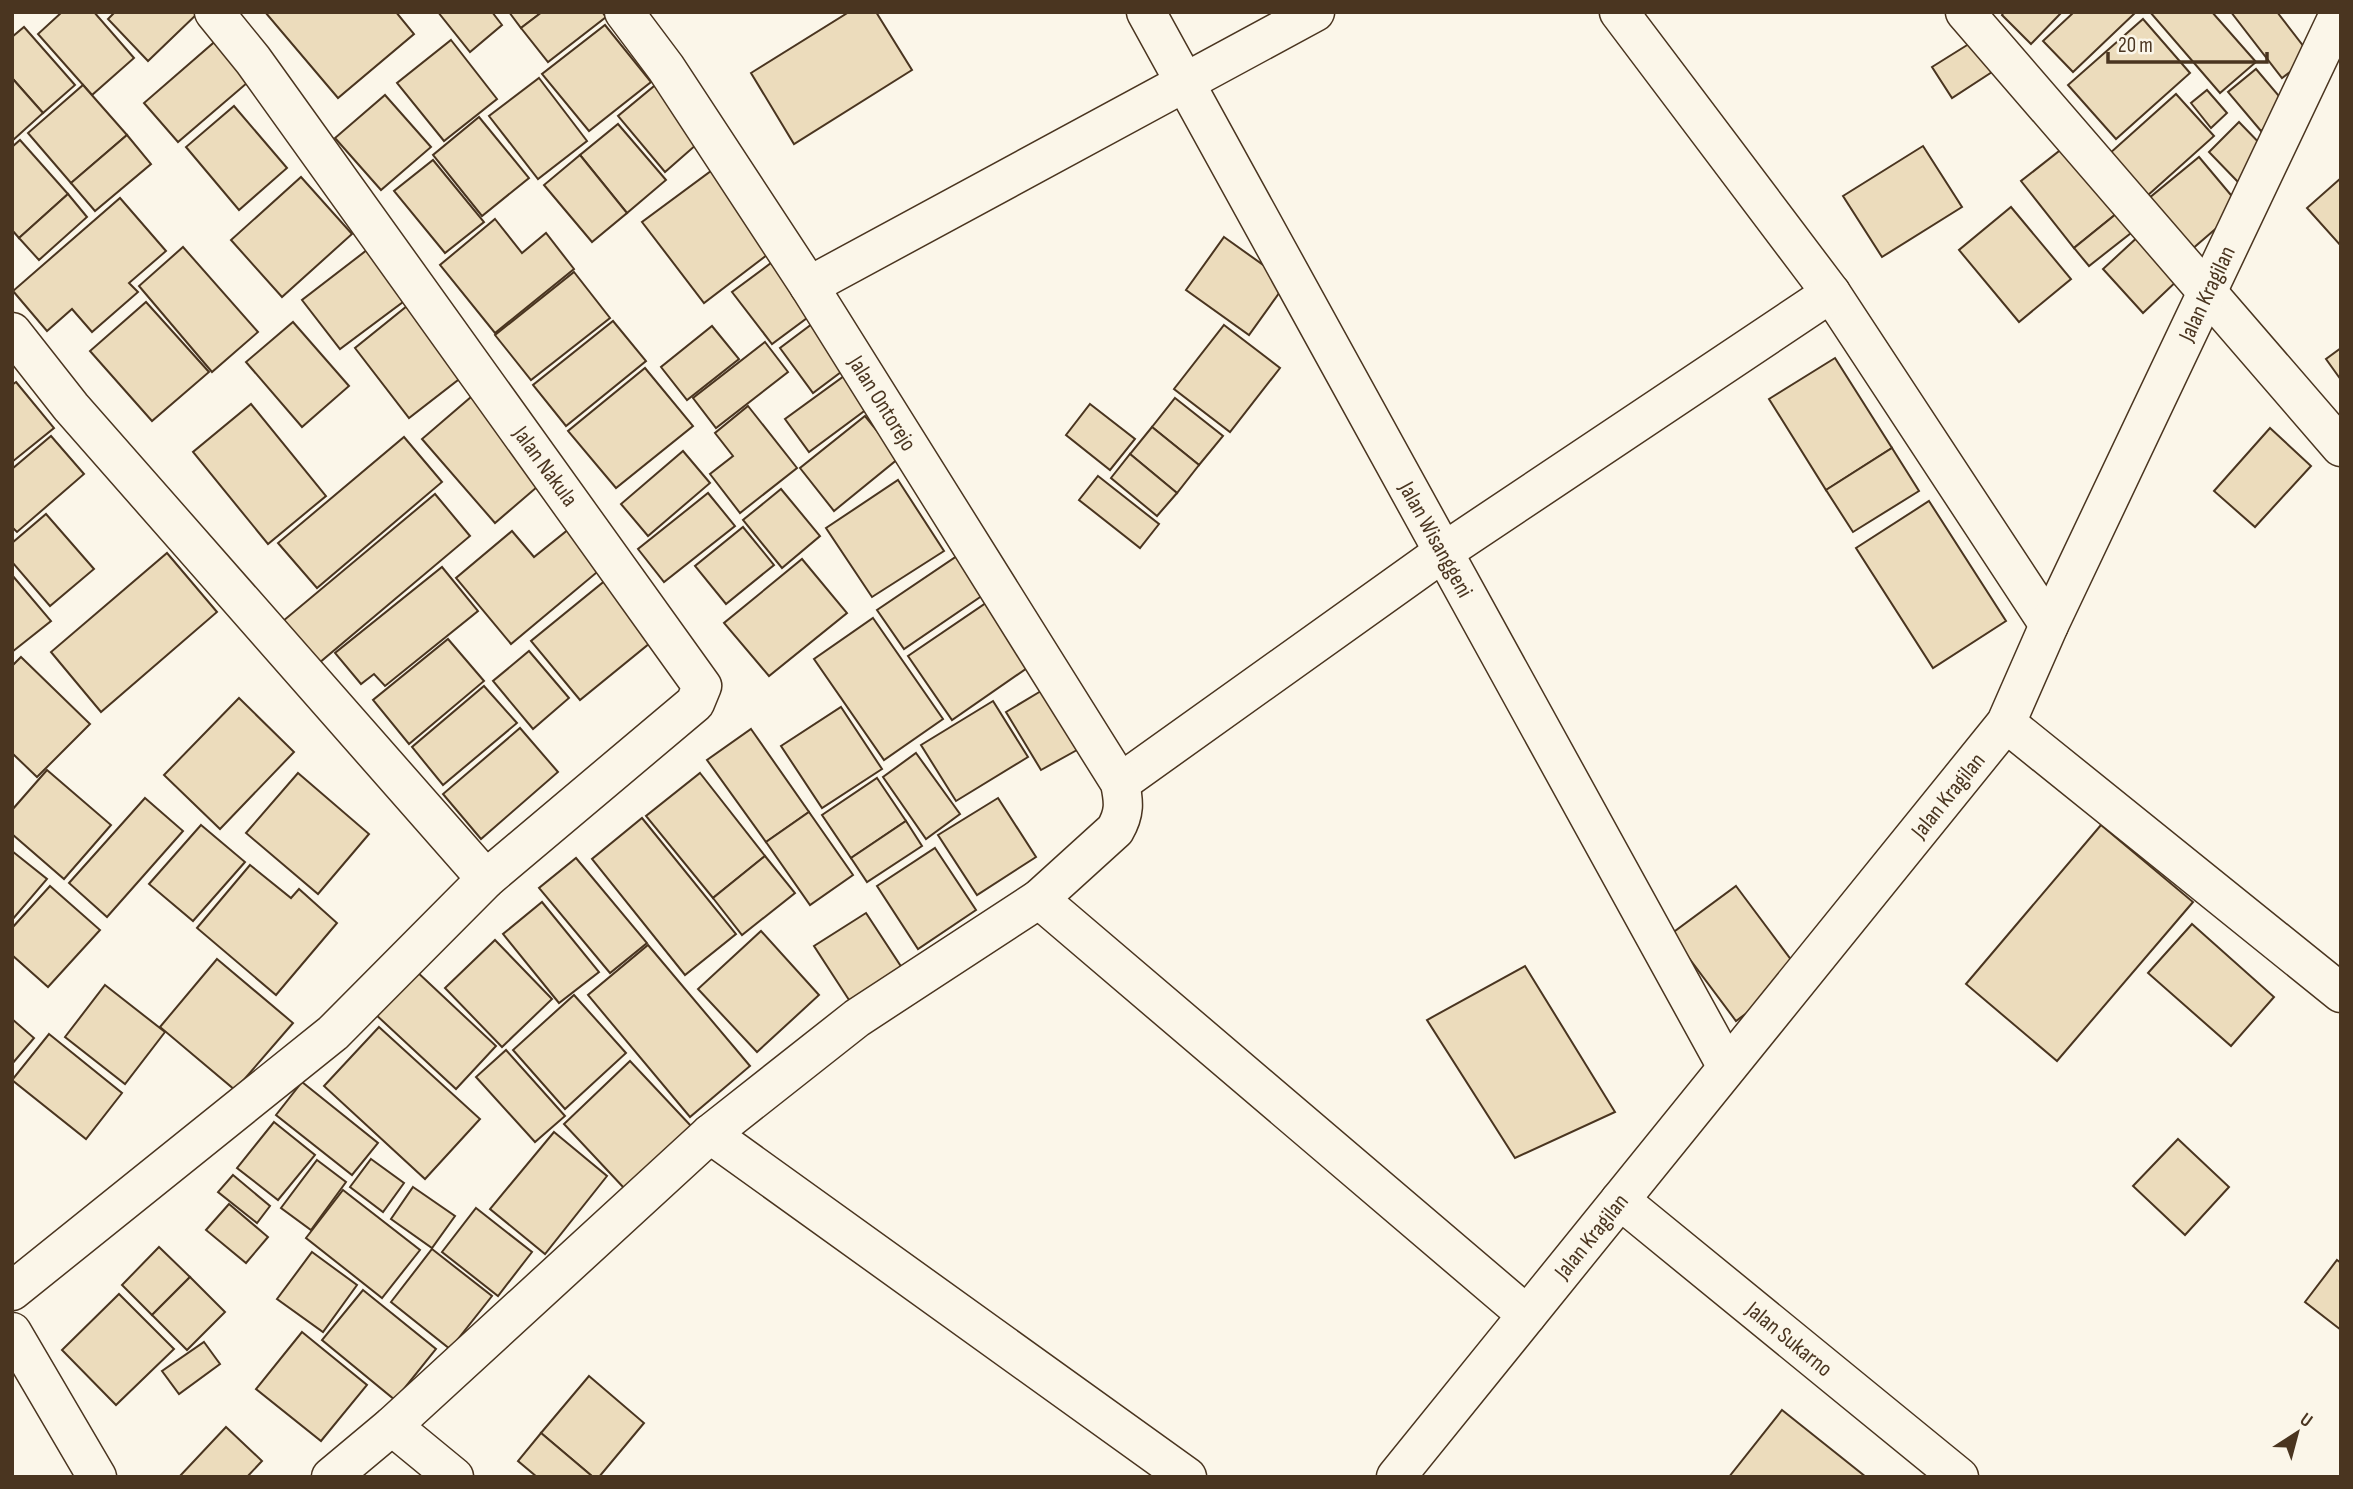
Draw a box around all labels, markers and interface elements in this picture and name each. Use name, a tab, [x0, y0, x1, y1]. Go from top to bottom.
scale bar	[2108, 21, 2267, 65]
text: 20 m	[2118, 33, 2153, 58]
street label: Jalan Kragilan	[2172, 242, 2242, 347]
street label: Jalan Ontorejo	[841, 350, 922, 456]
street label: Jalan Nakula	[506, 420, 584, 512]
street label: Jalan Wisanggeni	[1392, 476, 1479, 603]
street label: Jalan Kragilan	[1905, 747, 1991, 845]
street label: Jalan Kragilan	[1548, 1188, 1635, 1286]
street label: Jalan Sukarno	[1739, 1295, 1838, 1383]
north arrow	[2262, 1398, 2332, 1468]
text: U	[2295, 1408, 2317, 1433]

